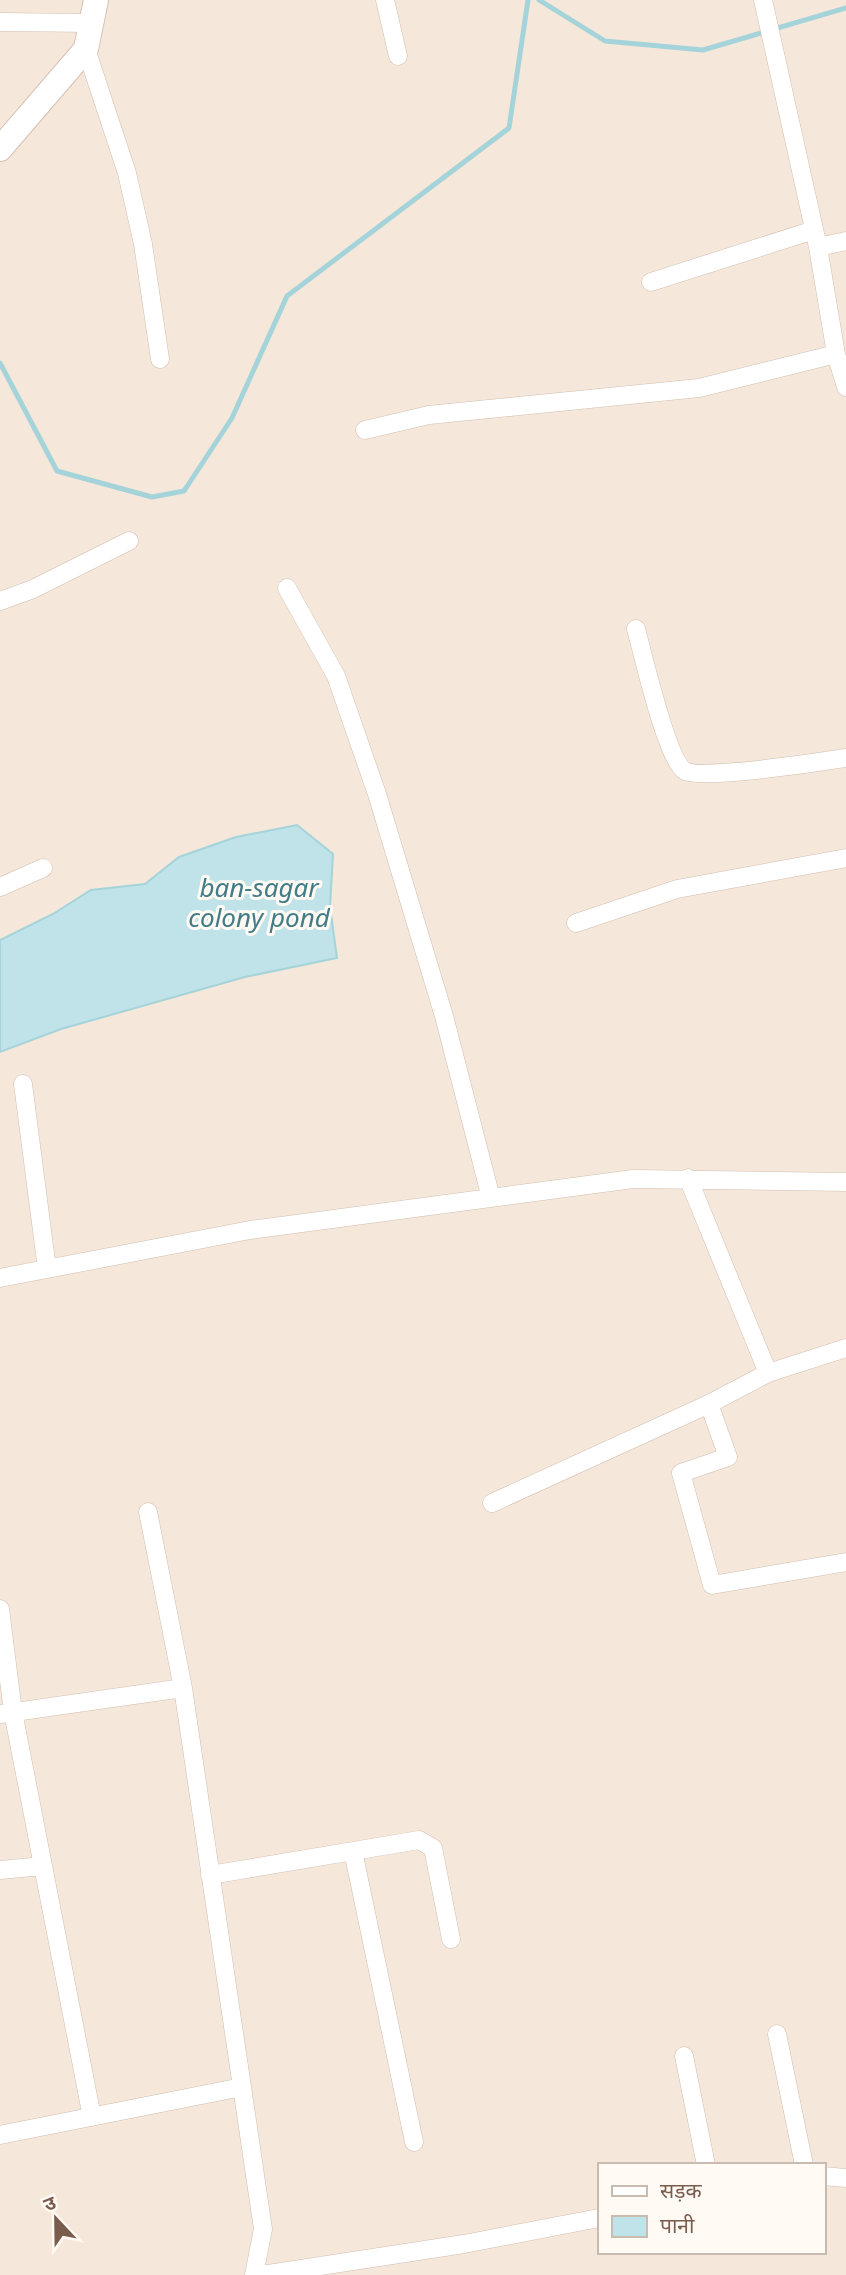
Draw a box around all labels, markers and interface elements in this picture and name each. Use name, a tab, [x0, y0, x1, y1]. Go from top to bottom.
water label: ban-sagar colony pond	[188, 869, 331, 935]
legend	[598, 2163, 825, 2254]
text: सड़क	[660, 2176, 702, 2204]
north arrow	[21, 2184, 91, 2254]
text: उ	[40, 2189, 60, 2217]
text: पानी	[660, 2211, 695, 2239]

